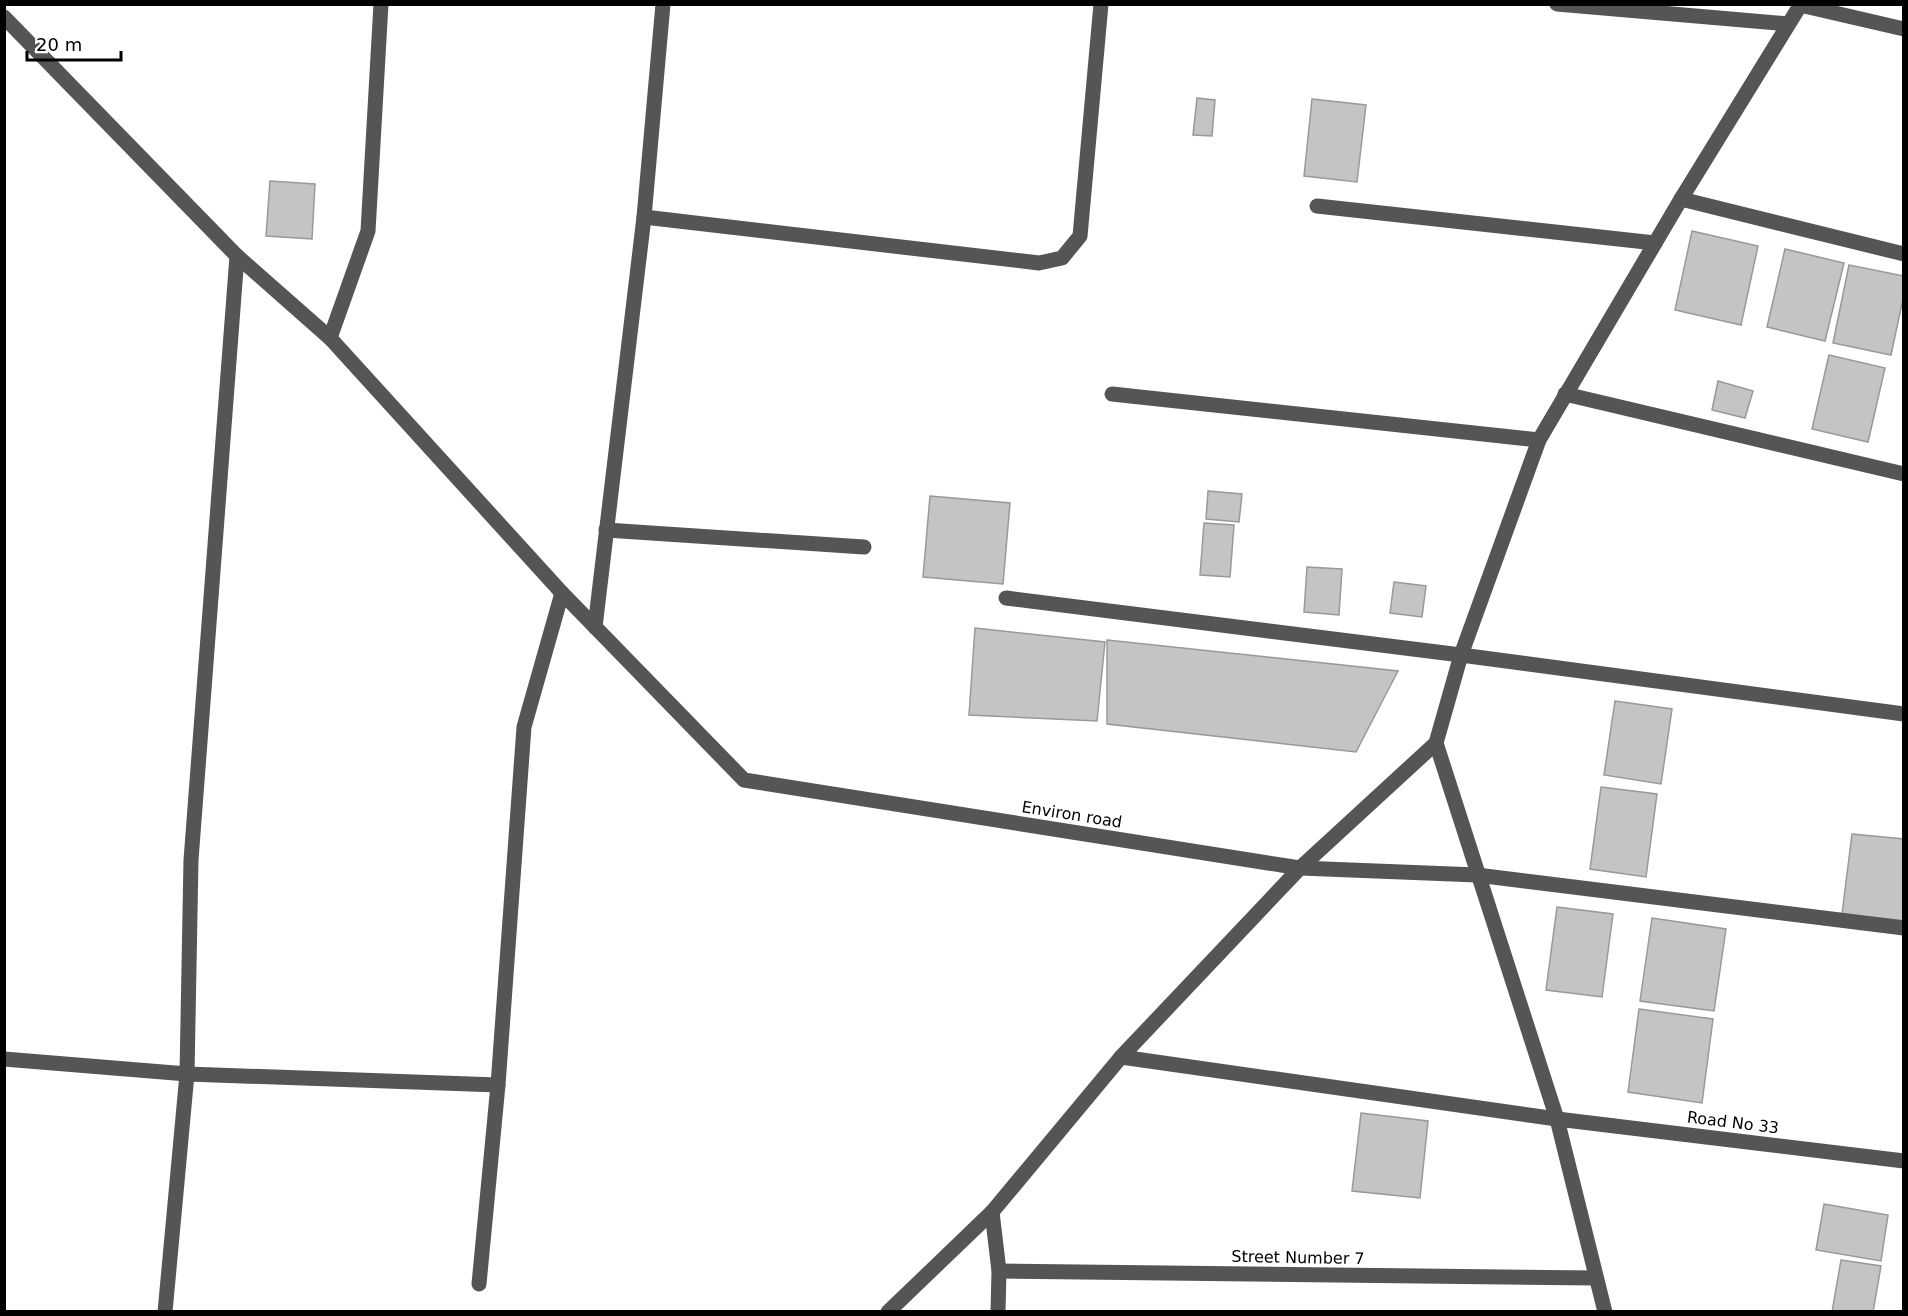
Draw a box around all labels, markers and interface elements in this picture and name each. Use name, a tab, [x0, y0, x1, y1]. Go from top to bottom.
scale bar	[27, 24, 122, 62]
text: 20 m	[36, 34, 82, 55]
street label: Environ road	[1020, 797, 1123, 832]
street label: Road No 33	[1686, 1107, 1780, 1138]
street label: Street Number 7	[1231, 1247, 1365, 1268]

